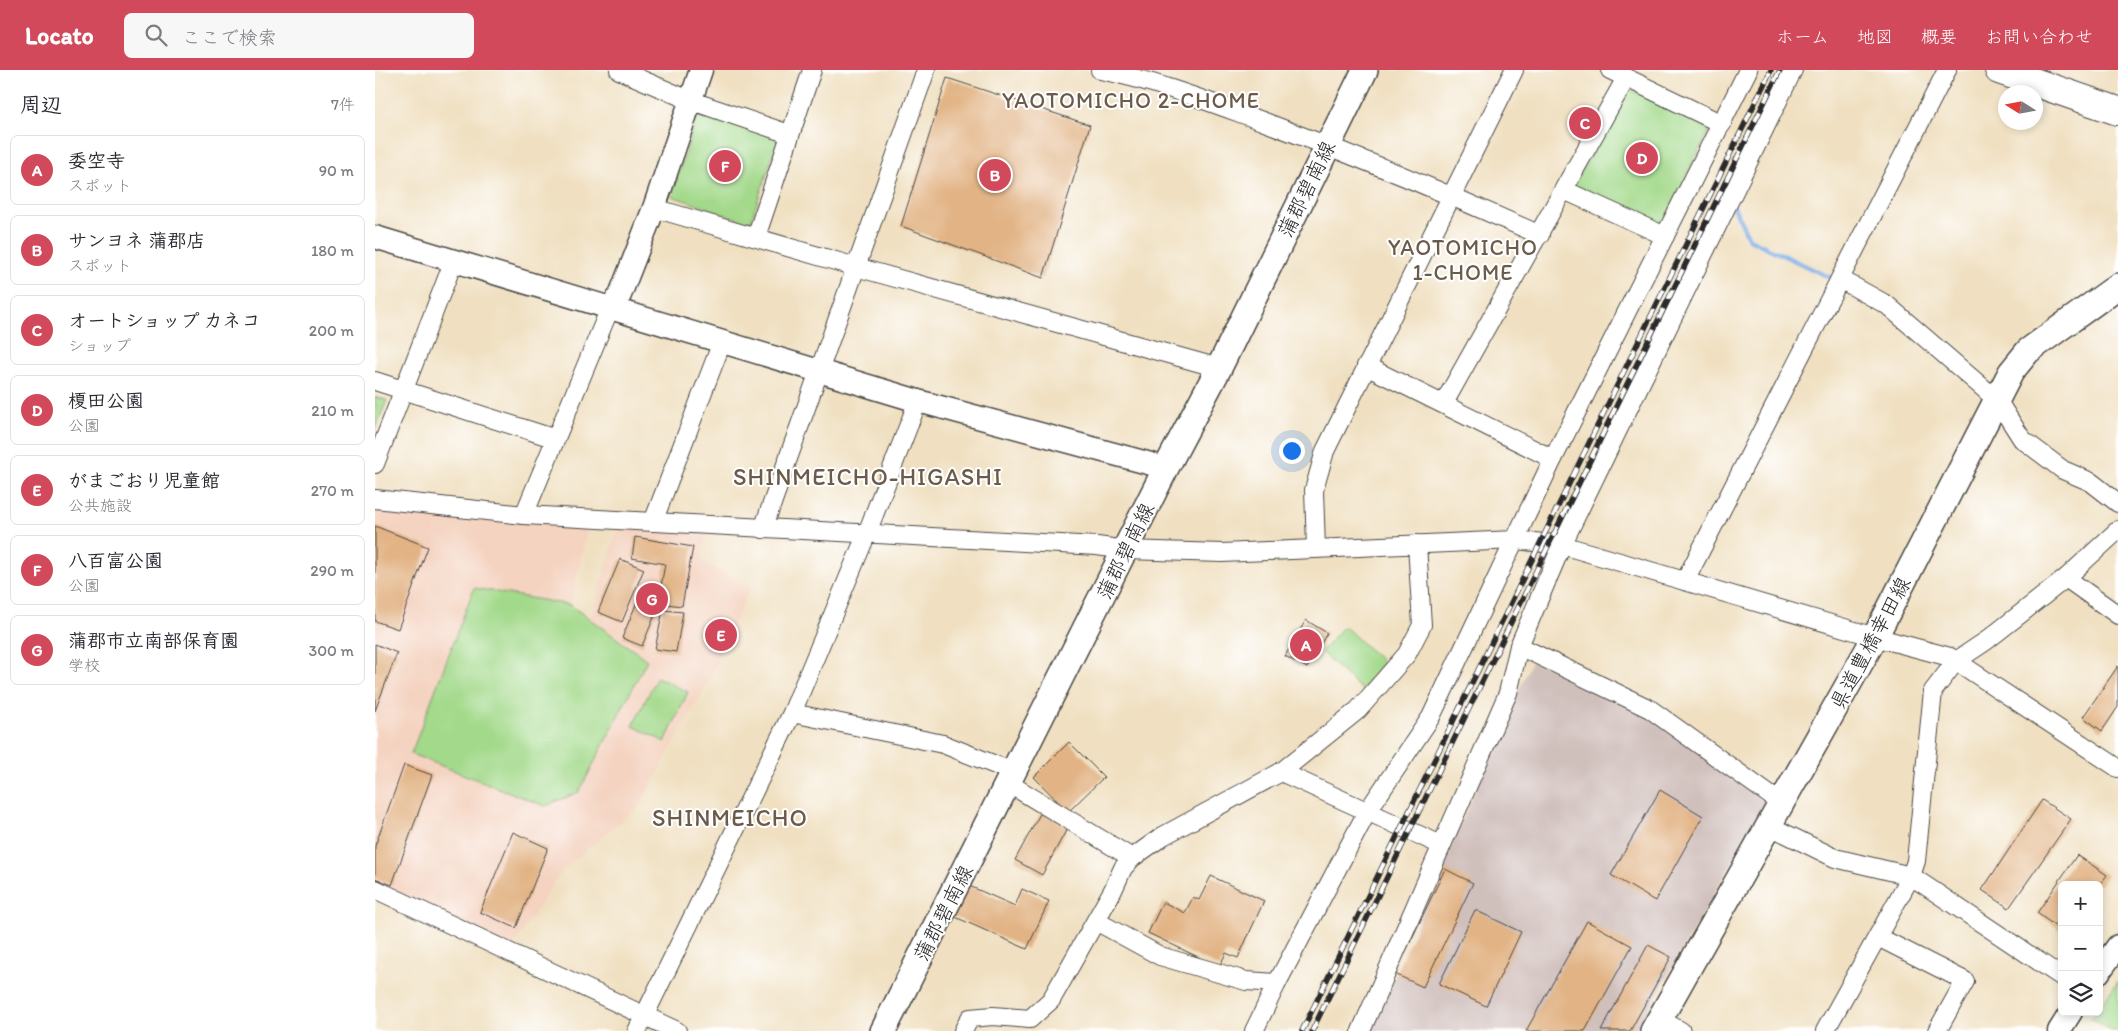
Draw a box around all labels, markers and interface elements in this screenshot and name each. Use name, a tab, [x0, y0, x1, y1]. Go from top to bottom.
search box	[124, 13, 474, 58]
text: Locato	[25, 21, 94, 50]
icon: search	[142, 21, 170, 49]
text: ここで検索	[182, 26, 277, 49]
text: ホーム	[1776, 26, 1829, 48]
text: 地図	[1857, 26, 1893, 48]
text: 概要	[1921, 26, 1957, 48]
text: お問い合わせ	[1985, 26, 2093, 48]
north arrow	[1998, 85, 2043, 130]
district label: YAOTOMICHO 2-CHOME	[1002, 87, 1260, 114]
text: 周辺	[20, 92, 62, 117]
text: 7件	[331, 95, 355, 114]
pin: C	[1569, 104, 1601, 142]
street label: 蒲郡碧南線	[1272, 136, 1340, 242]
pin: D	[1626, 139, 1658, 177]
pin: F	[709, 147, 741, 185]
text: 委空寺	[68, 149, 125, 172]
pin: B	[979, 156, 1011, 194]
text: A	[32, 161, 42, 180]
text: 90 m	[319, 161, 354, 180]
text: スポット	[68, 176, 132, 195]
text: サンヨネ 蒲郡店	[68, 229, 205, 252]
district label: YAOTOMICHO 1-CHOME	[1388, 234, 1538, 286]
text: B	[32, 241, 42, 260]
text: 180 m	[311, 241, 354, 260]
text: スポット	[68, 256, 132, 275]
text: オートショップ カネコ	[68, 309, 260, 332]
text: C	[32, 321, 42, 340]
text: 200 m	[309, 321, 354, 340]
text: ショップ	[68, 336, 131, 355]
text: 榎田公園	[68, 389, 144, 412]
text: D	[32, 401, 42, 420]
text: 210 m	[311, 401, 354, 420]
text: 公園	[68, 416, 100, 435]
your location	[1279, 438, 1305, 464]
district label: SHINMEICHO-HIGASHI	[733, 462, 1003, 491]
text: がまごおり児童館	[68, 469, 220, 492]
text: E	[33, 481, 41, 500]
text: 270 m	[311, 481, 354, 500]
text: 公共施設	[68, 496, 132, 515]
street label: 蒲郡碧南線	[1091, 498, 1159, 604]
text: 八百富公園	[68, 549, 163, 572]
text: F	[33, 561, 41, 580]
text: 290 m	[310, 561, 354, 580]
street label: 県道豊橋幸田線	[1824, 572, 1916, 714]
text: 公園	[68, 576, 100, 595]
pin: G	[636, 580, 668, 618]
pin: E	[705, 616, 737, 654]
pin: A	[1290, 626, 1322, 664]
text: 蒲郡市立南部保育園	[68, 629, 239, 652]
text: G	[31, 641, 43, 660]
text: 300 m	[309, 641, 354, 660]
text: 学校	[68, 656, 100, 675]
district label: SHINMEICHO	[652, 803, 808, 832]
street label: 蒲郡碧南線	[908, 861, 978, 965]
map controls	[2058, 881, 2103, 1016]
button: +	[2058, 881, 2103, 926]
button: −	[2058, 926, 2103, 971]
button: layers	[2058, 971, 2103, 1016]

